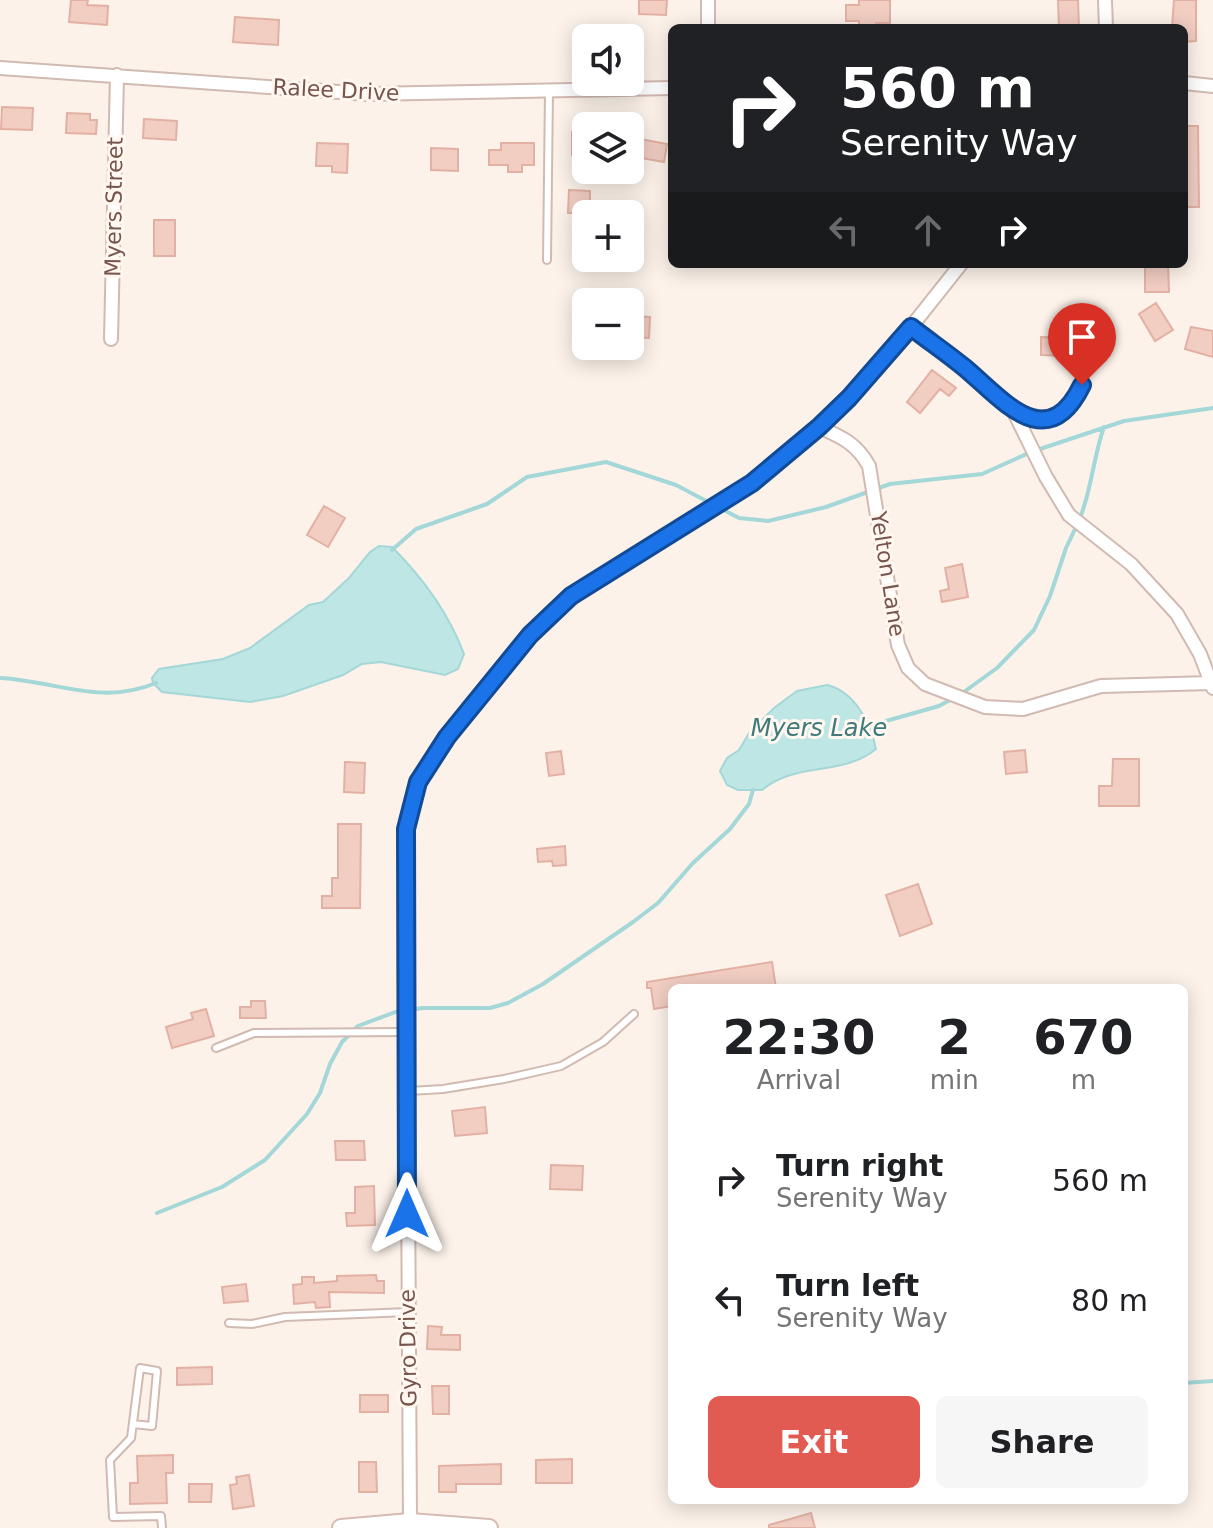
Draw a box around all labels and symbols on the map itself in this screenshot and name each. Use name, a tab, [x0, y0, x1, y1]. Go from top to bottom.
street label: Ralee Drive	[272, 74, 400, 106]
street label: Myers Street	[100, 136, 128, 277]
pin	[1048, 303, 1116, 385]
street label: Yelton Lane	[866, 509, 910, 638]
water label: Myers Lake	[751, 714, 887, 742]
position arrow	[365, 1172, 449, 1256]
street label: Gyro Drive	[394, 1289, 422, 1407]

